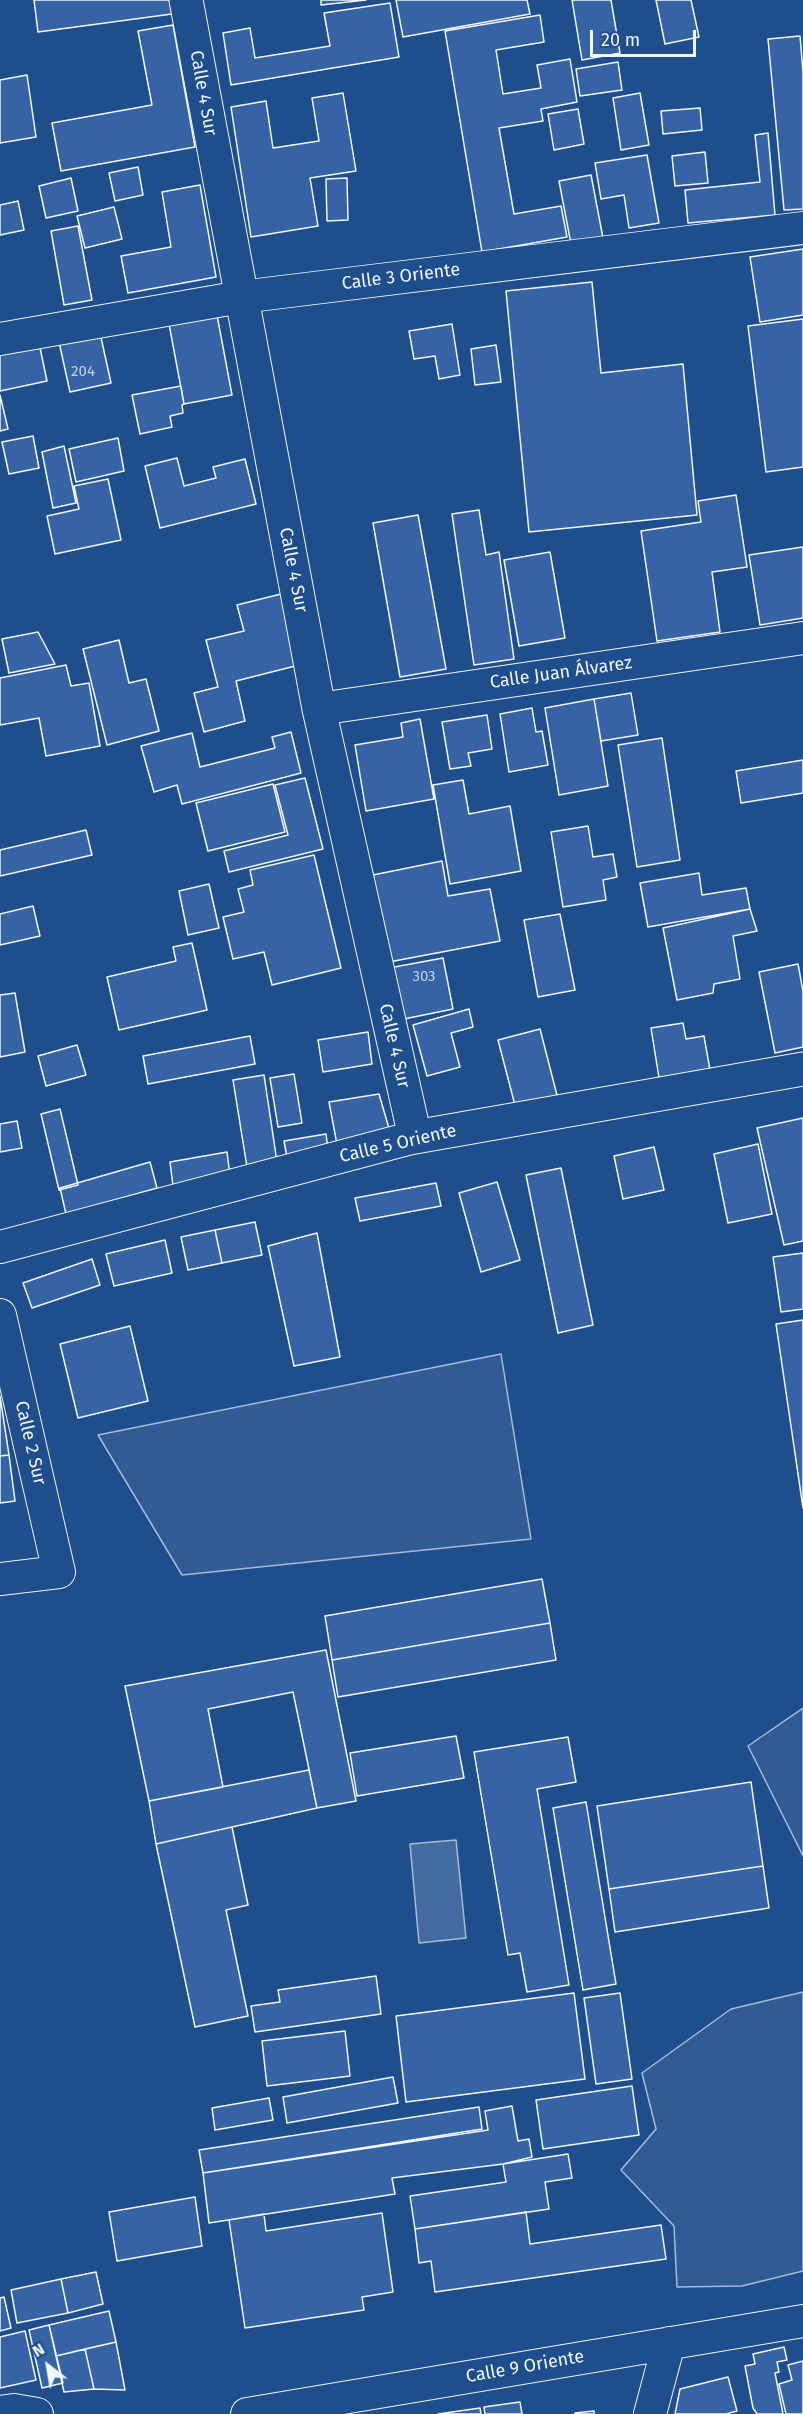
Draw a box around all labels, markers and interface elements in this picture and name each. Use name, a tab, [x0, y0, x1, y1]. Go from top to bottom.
scale bar	[593, 18, 700, 56]
text: 20 m	[601, 29, 640, 51]
street label: Calle 4 Sur	[185, 49, 221, 137]
street label: Calle 3 Oriente	[341, 259, 461, 295]
house number: 204	[71, 363, 95, 381]
street label: Calle 4 Sur	[274, 526, 312, 614]
street label: Calle Juan Álvarez	[489, 652, 633, 694]
house number: 303	[412, 968, 436, 986]
street label: Calle 4 Sur	[374, 1002, 414, 1090]
street label: Calle 5 Oriente	[337, 1120, 459, 1168]
street label: Calle 2 Sur	[10, 1399, 50, 1487]
north arrow	[18, 2336, 78, 2396]
text: N	[29, 2339, 48, 2361]
street label: Calle 9 Oriente	[464, 2346, 586, 2388]

